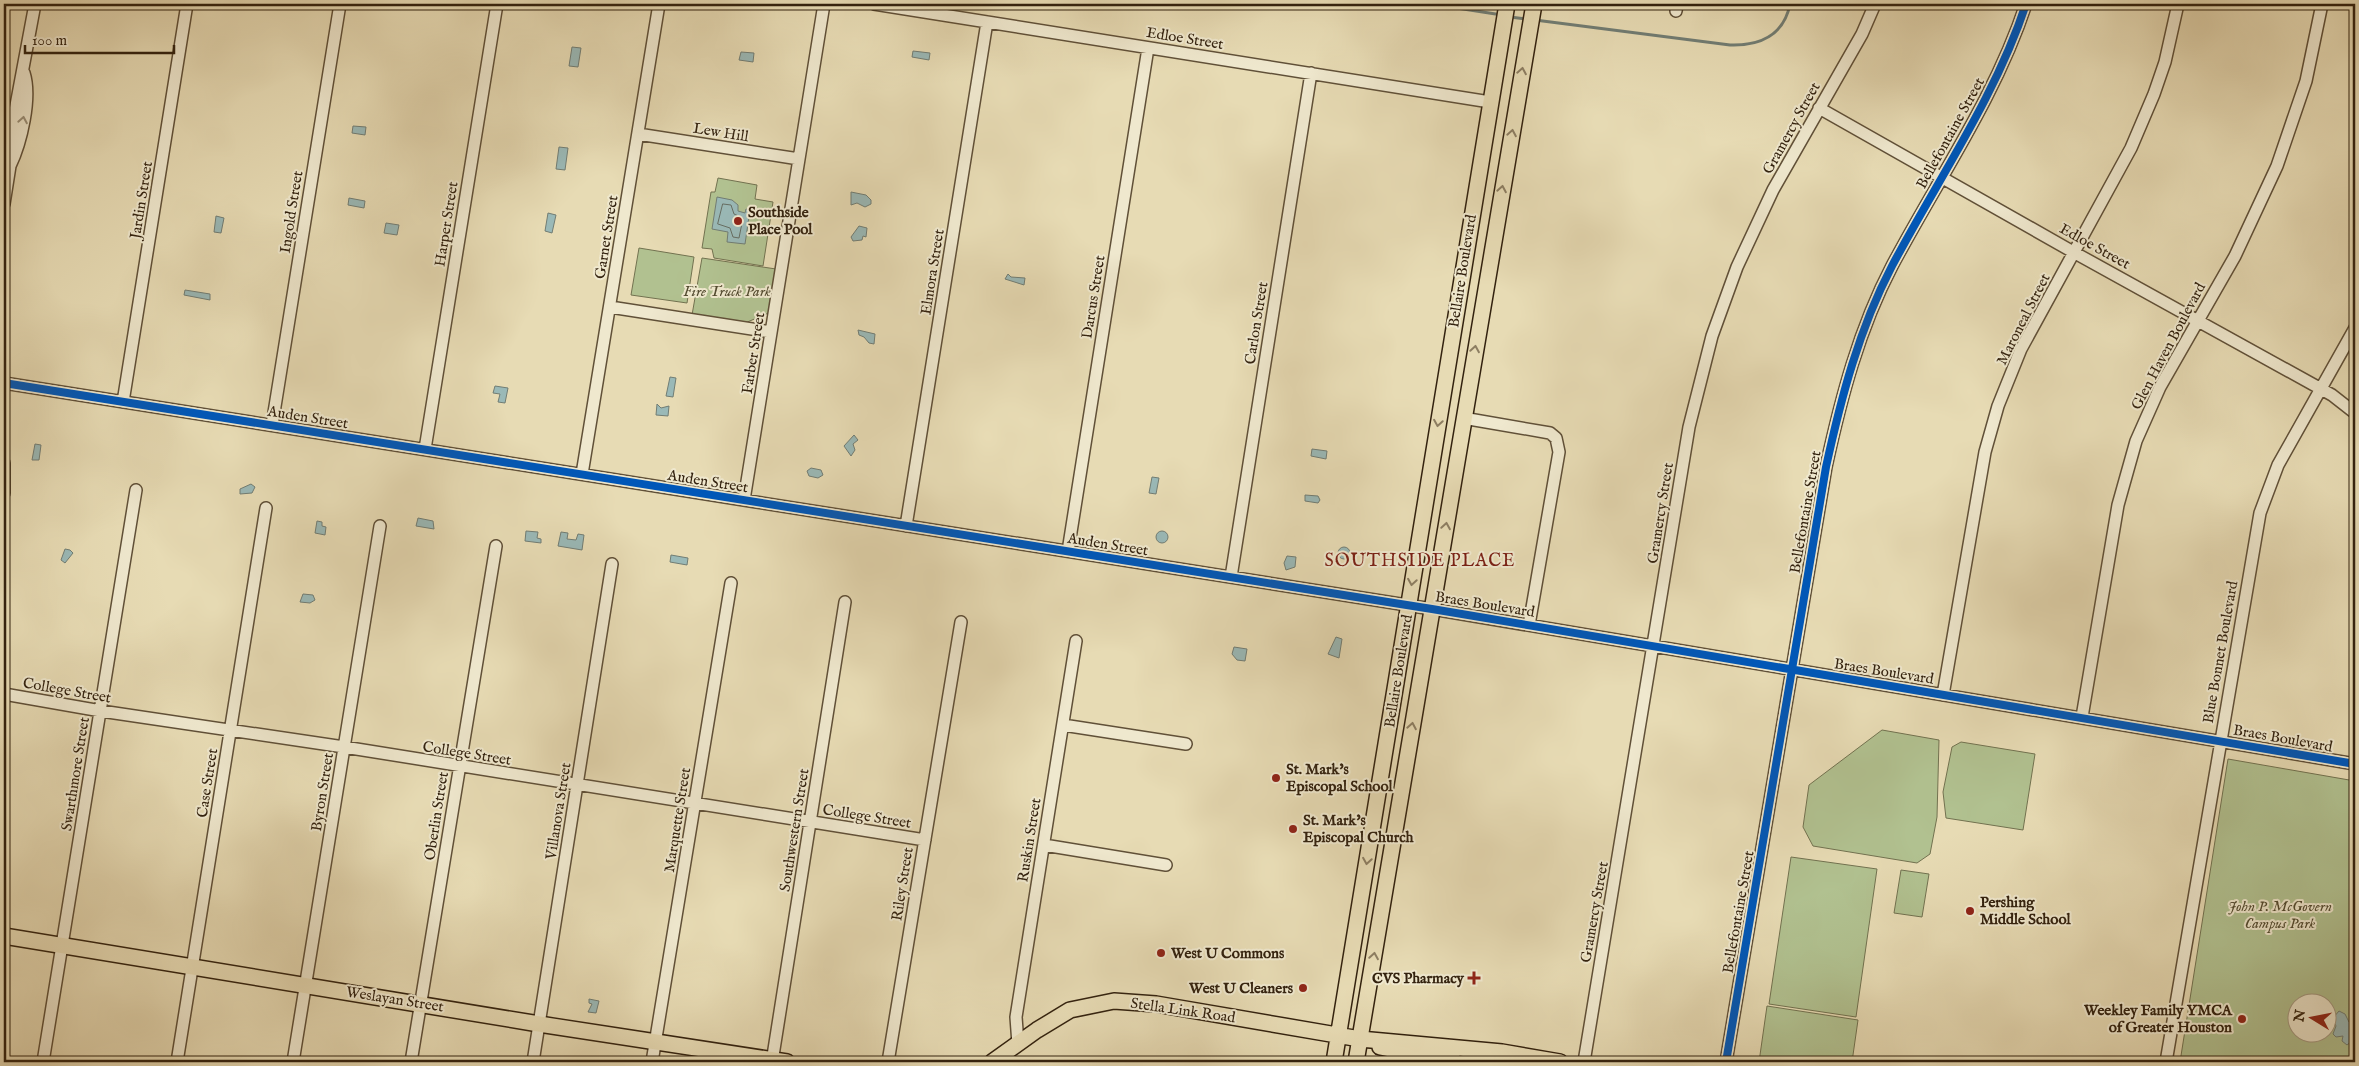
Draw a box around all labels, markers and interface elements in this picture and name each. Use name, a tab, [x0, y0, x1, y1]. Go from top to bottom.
scale bar	[25, 22, 174, 54]
street label: Edloe Street	[1145, 23, 1225, 54]
text: 100 m	[32, 31, 68, 50]
one-way arrow	[1517, 66, 1527, 75]
street label: Bellefontaine Street	[1912, 74, 1989, 192]
street label: Gramercy Street	[1758, 79, 1825, 178]
one-way arrow	[17, 116, 27, 124]
street label: Lew Hill	[692, 119, 751, 146]
one-way arrow	[1506, 128, 1516, 137]
street label: Jardin Street	[126, 160, 157, 242]
street label: Ingold Street	[276, 170, 307, 255]
street label: Harper Street	[430, 180, 463, 268]
one-way arrow	[1497, 184, 1507, 193]
street label: Garnet Street	[591, 194, 622, 280]
place label: Southside Place Pool	[748, 203, 813, 239]
street label: Bellaire Boulevard	[1444, 212, 1481, 329]
marker: Southside Place Pool	[732, 215, 744, 227]
street label: Edloe Street	[2056, 219, 2133, 274]
street label: Elmora Street	[916, 228, 949, 316]
street label: Darcus Street	[1078, 254, 1109, 340]
street label: Maroneal Street	[1992, 270, 2055, 368]
street label: Glen Haven Boulevard	[2127, 279, 2210, 413]
street label: Carlon Street	[1241, 280, 1272, 366]
park label: Fire Truck Park	[683, 282, 771, 301]
street label: Farber Street	[738, 311, 769, 395]
one-way arrow	[1470, 345, 1480, 353]
street label: Auden Street	[265, 402, 350, 433]
one-way arrow	[1433, 418, 1443, 427]
street label: Bellefontaine Street	[1785, 449, 1826, 575]
street label: Gramercy Street	[1643, 461, 1678, 565]
street label: Auden Street	[665, 466, 750, 497]
one-way arrow	[1440, 522, 1450, 531]
street label: Auden Street	[1065, 529, 1150, 560]
district label: SOUTHSIDE PLACE	[1324, 550, 1516, 573]
one-way arrow	[1407, 578, 1417, 586]
street label: Blue Bonnet Boulevard	[2199, 578, 2243, 725]
street label: Braes Boulevard	[1434, 587, 1537, 622]
street label: Bellaire Boulevard	[1380, 612, 1417, 729]
street label: Braes Boulevard	[1833, 654, 1936, 689]
street label: College Street	[21, 673, 113, 708]
street label: Swarthmore Street	[57, 716, 94, 832]
street label: Braes Boulevard	[2232, 720, 2335, 757]
one-way arrow	[1407, 721, 1417, 730]
street label: College Street	[421, 737, 513, 770]
street label: Case Street	[193, 747, 222, 819]
street label: Byron Street	[307, 751, 338, 833]
place label: St. Mark's Episcopal School	[1286, 760, 1393, 796]
street label: Villanova Street	[541, 761, 576, 862]
street label: Marquette Street	[660, 766, 695, 874]
street label: Southwestern Street	[775, 767, 814, 893]
street label: Oberlin Street	[420, 770, 453, 862]
marker: St. Mark's Episcopal School	[1270, 772, 1282, 784]
street label: Ruskin Street	[1013, 797, 1046, 884]
street label: College Street	[821, 800, 913, 833]
place label: St. Mark's Episcopal Church	[1303, 811, 1415, 847]
marker: St. Mark's Episcopal Church	[1287, 823, 1299, 835]
street label: Riley Street	[887, 846, 918, 922]
street label: Bellefontaine Street	[1718, 849, 1759, 975]
one-way arrow	[1362, 856, 1372, 865]
street label: Gramercy Street	[1576, 860, 1613, 964]
place label: Pershing Middle School	[1980, 893, 2071, 929]
park label: John P. McGovern Campus Park	[2228, 897, 2332, 933]
marker: Pershing Middle School	[1964, 905, 1976, 917]
place label: West U Commons	[1170, 944, 1285, 963]
marker: West U Commons	[1155, 947, 1167, 959]
one-way arrow	[1368, 952, 1378, 960]
place label: CVS Pharmacy	[1372, 969, 1465, 988]
marker: CVS Pharmacy	[1468, 972, 1480, 984]
place label: West U Cleaners	[1188, 979, 1294, 998]
street label: Weslayan Street	[345, 982, 445, 1017]
marker: West U Cleaners	[1297, 982, 1309, 994]
street label: Stella Link Road	[1129, 994, 1238, 1027]
north arrow	[2286, 994, 2336, 1044]
place label: Weekley Family YMCA of Greater Houston	[2083, 1001, 2233, 1037]
text: N	[2290, 1008, 2310, 1024]
marker: Weekley Family YMCA of Greater Houston	[2236, 1013, 2248, 1025]

